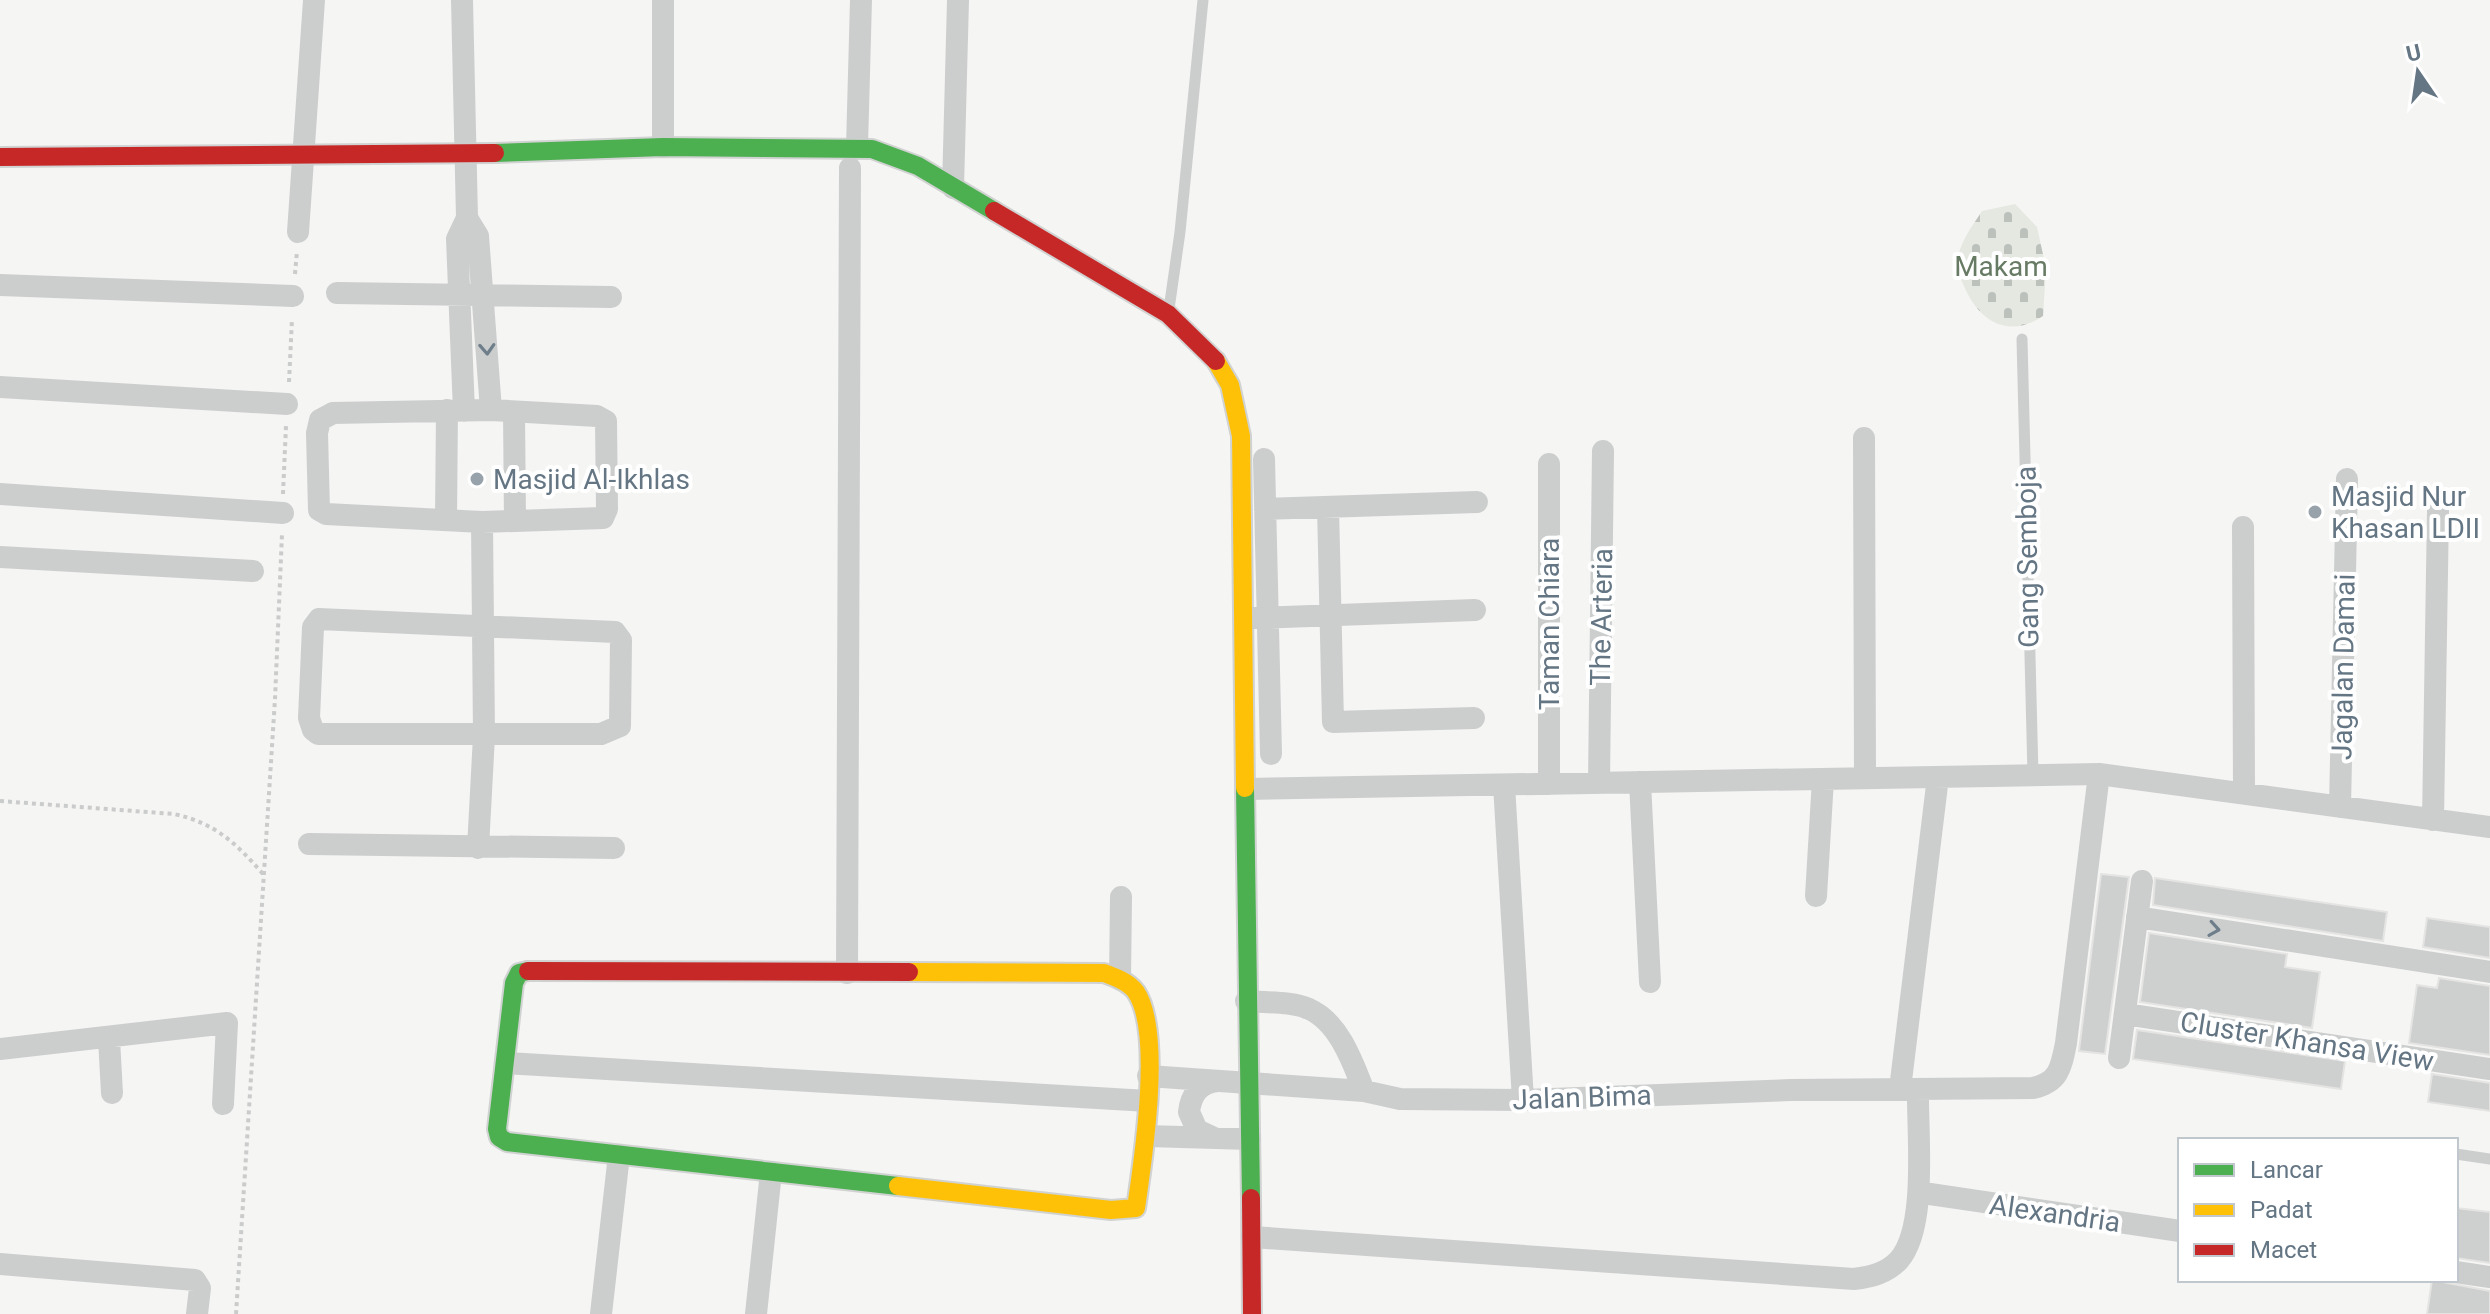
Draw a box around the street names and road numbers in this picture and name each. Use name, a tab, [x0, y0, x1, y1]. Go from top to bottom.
street label: Gang Semboja	[2009, 466, 2046, 648]
street label: Taman Chiara	[1533, 538, 1566, 710]
street label: The Arteria	[1584, 548, 1619, 686]
street label: Jagalan Damai	[2325, 574, 2362, 760]
street label: Cluster Khansa View	[2178, 1005, 2436, 1078]
street label: Jalan Bima	[1512, 1079, 1652, 1116]
street label: Alexandria	[1987, 1188, 2122, 1239]

